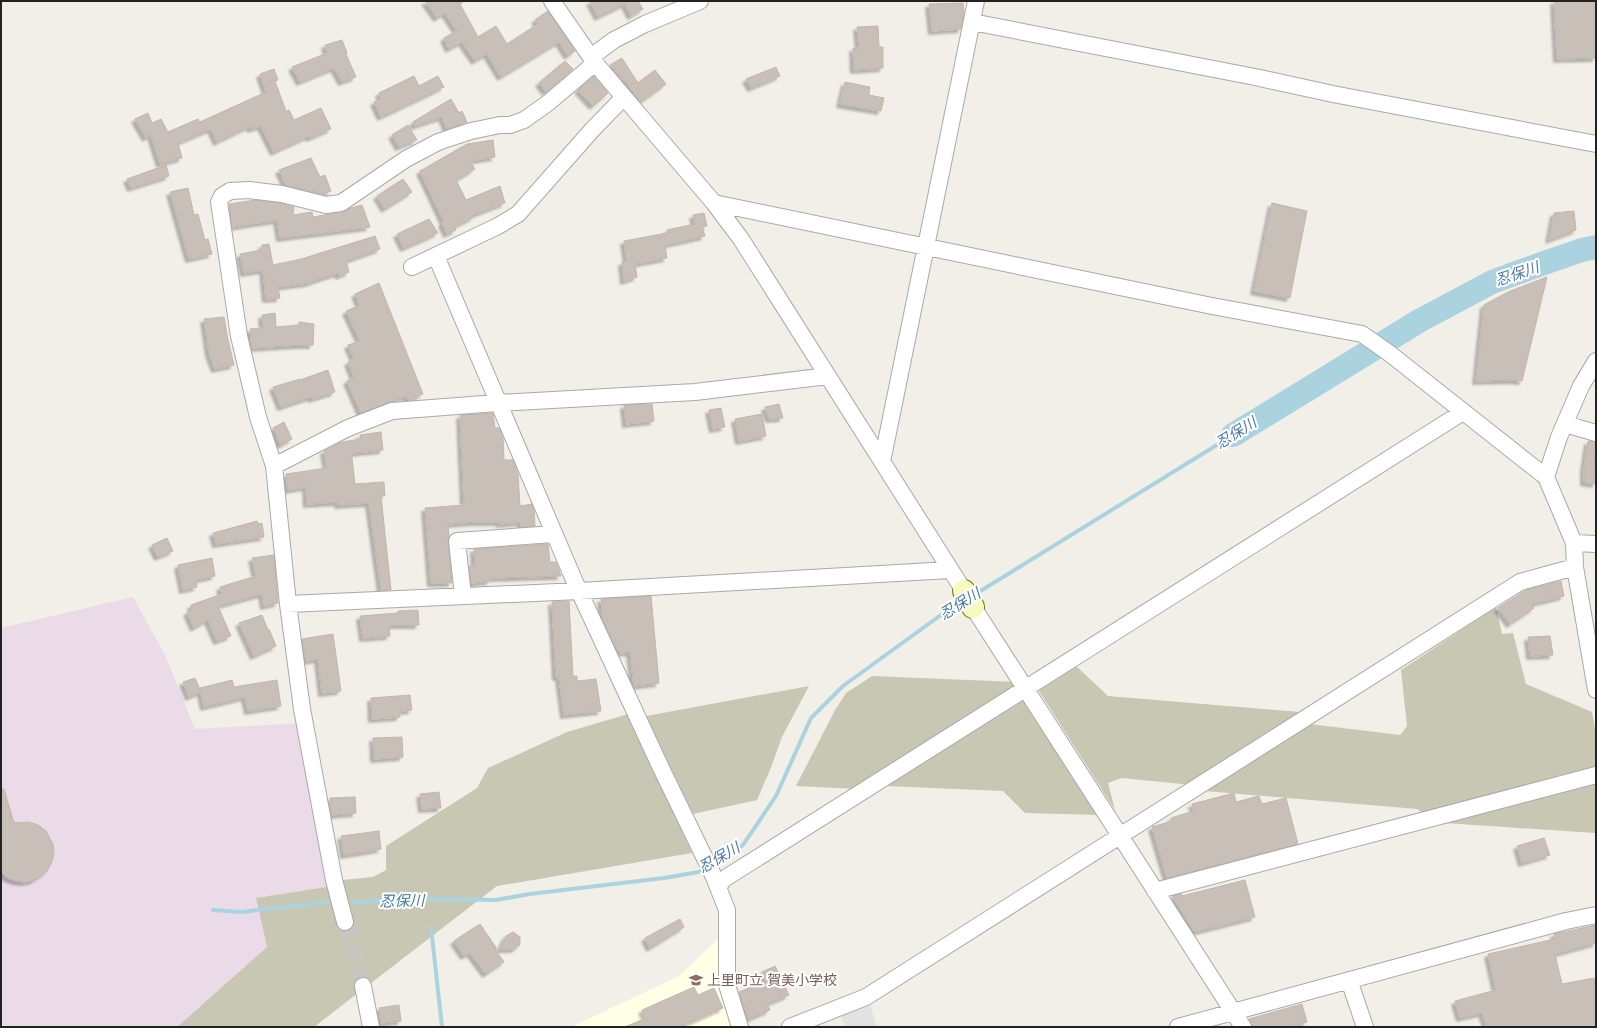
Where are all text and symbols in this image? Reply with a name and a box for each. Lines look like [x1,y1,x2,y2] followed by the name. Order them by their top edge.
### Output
[1492,257,1543,290] water label: 忍保川
[1212,412,1262,453] water label: 忍保川
[936,583,986,624] water label: 忍保川
[695,837,745,877] water label: 忍保川
[379,891,427,910] water label: 忍保川
[707,971,837,988] place label: 上里町立 賀美小学校
[688,972,704,988] school or university icon: 上里町立 賀美小学校

